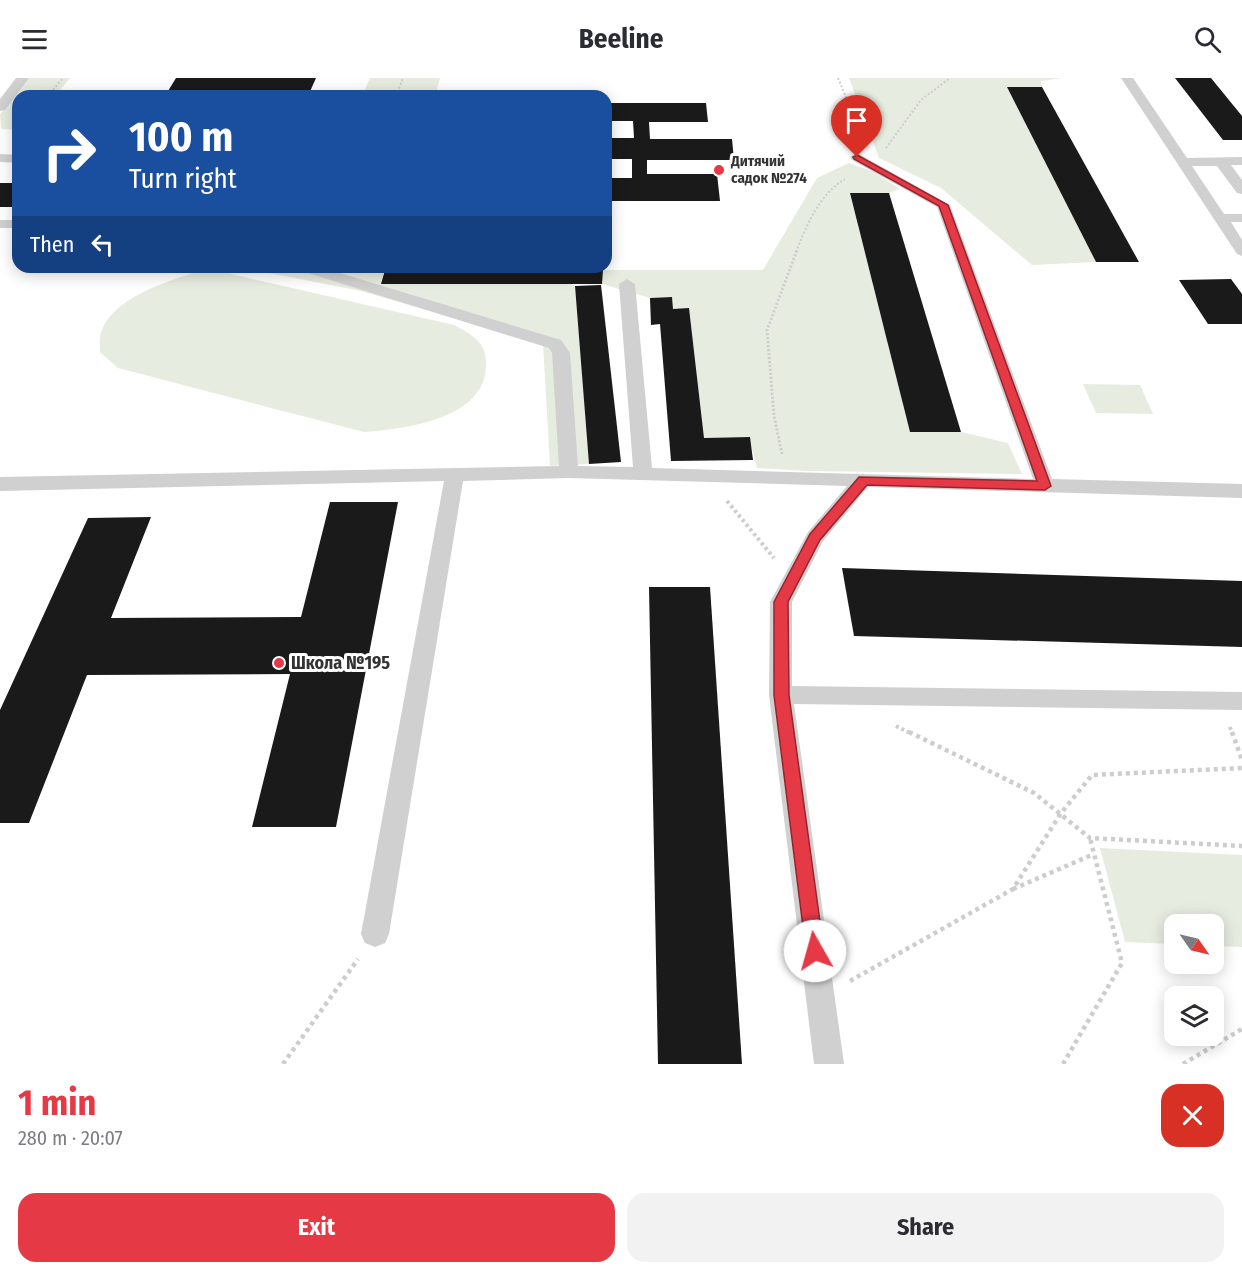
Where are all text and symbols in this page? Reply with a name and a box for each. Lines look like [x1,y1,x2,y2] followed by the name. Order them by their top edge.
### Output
[18,23,51,56] icon: menu
[579,23,663,55] text: Beeline
[1191,23,1224,56] icon: search
[831,95,882,157] pin
[840,104,873,137] icon: arrive
[129,112,233,162] text: 100 m
[30,114,108,192] icon: right
[730,152,807,187] place label: Дитячий садок №274
[129,163,237,195] text: Turn right
[712,163,726,177] marker: Дитячий садок №274
[86,228,119,261] icon: left
[30,231,74,258] text: Then
[291,652,390,674] place label: Школа №195
[272,656,286,670] marker: Школа №195
[1164,914,1224,974] north arrow
[1164,914,1224,1046] map controls
[783,919,847,983] position arrow
[1164,986,1224,1046] button: layers
[18,1081,96,1125] text: 1 min
[1161,1084,1224,1147] button: close
[18,1126,123,1150] text: 280 m · 20:07
[18,1193,615,1262] button: Exit
[627,1193,1224,1262] button: Share

